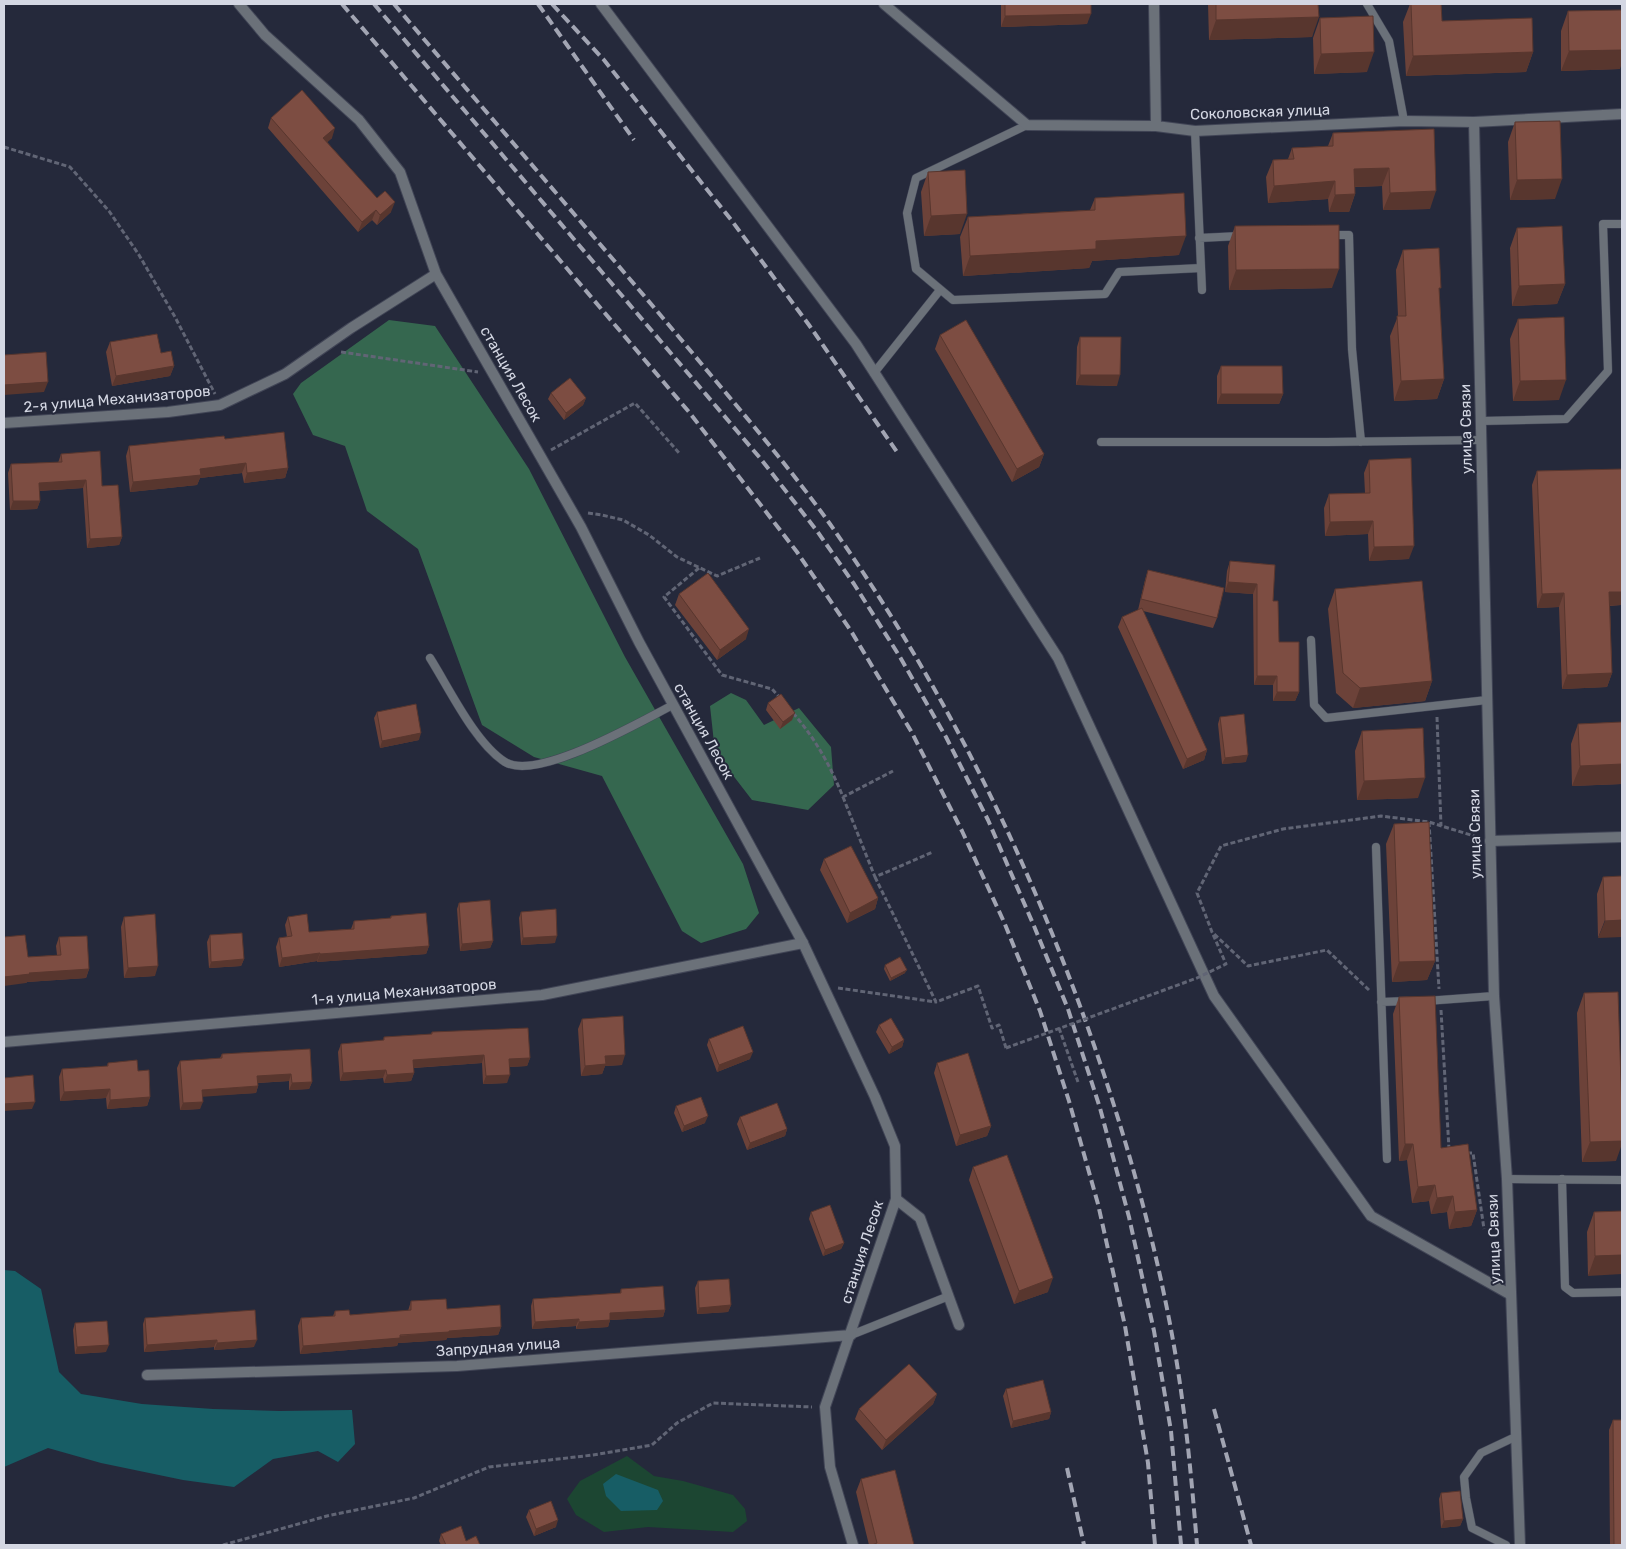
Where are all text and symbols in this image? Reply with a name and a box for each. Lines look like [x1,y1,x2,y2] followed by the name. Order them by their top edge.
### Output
[1190,101,1330,123] street label: Соколовская улица
[476,323,546,425] street label: станция Лесок
[23,382,211,416] street label: 2-я улица Механизаторов
[1456,384,1476,474] street label: улица Связи
[670,680,738,782] street label: станция Лесок
[1465,789,1485,879] street label: улица Связи
[311,975,497,1009] street label: 1-я улица Механизаторов
[1483,1194,1505,1284] street label: улица Связи
[837,1198,887,1306] street label: станция Лесок
[435,1334,561,1360] street label: Запрудная улица

